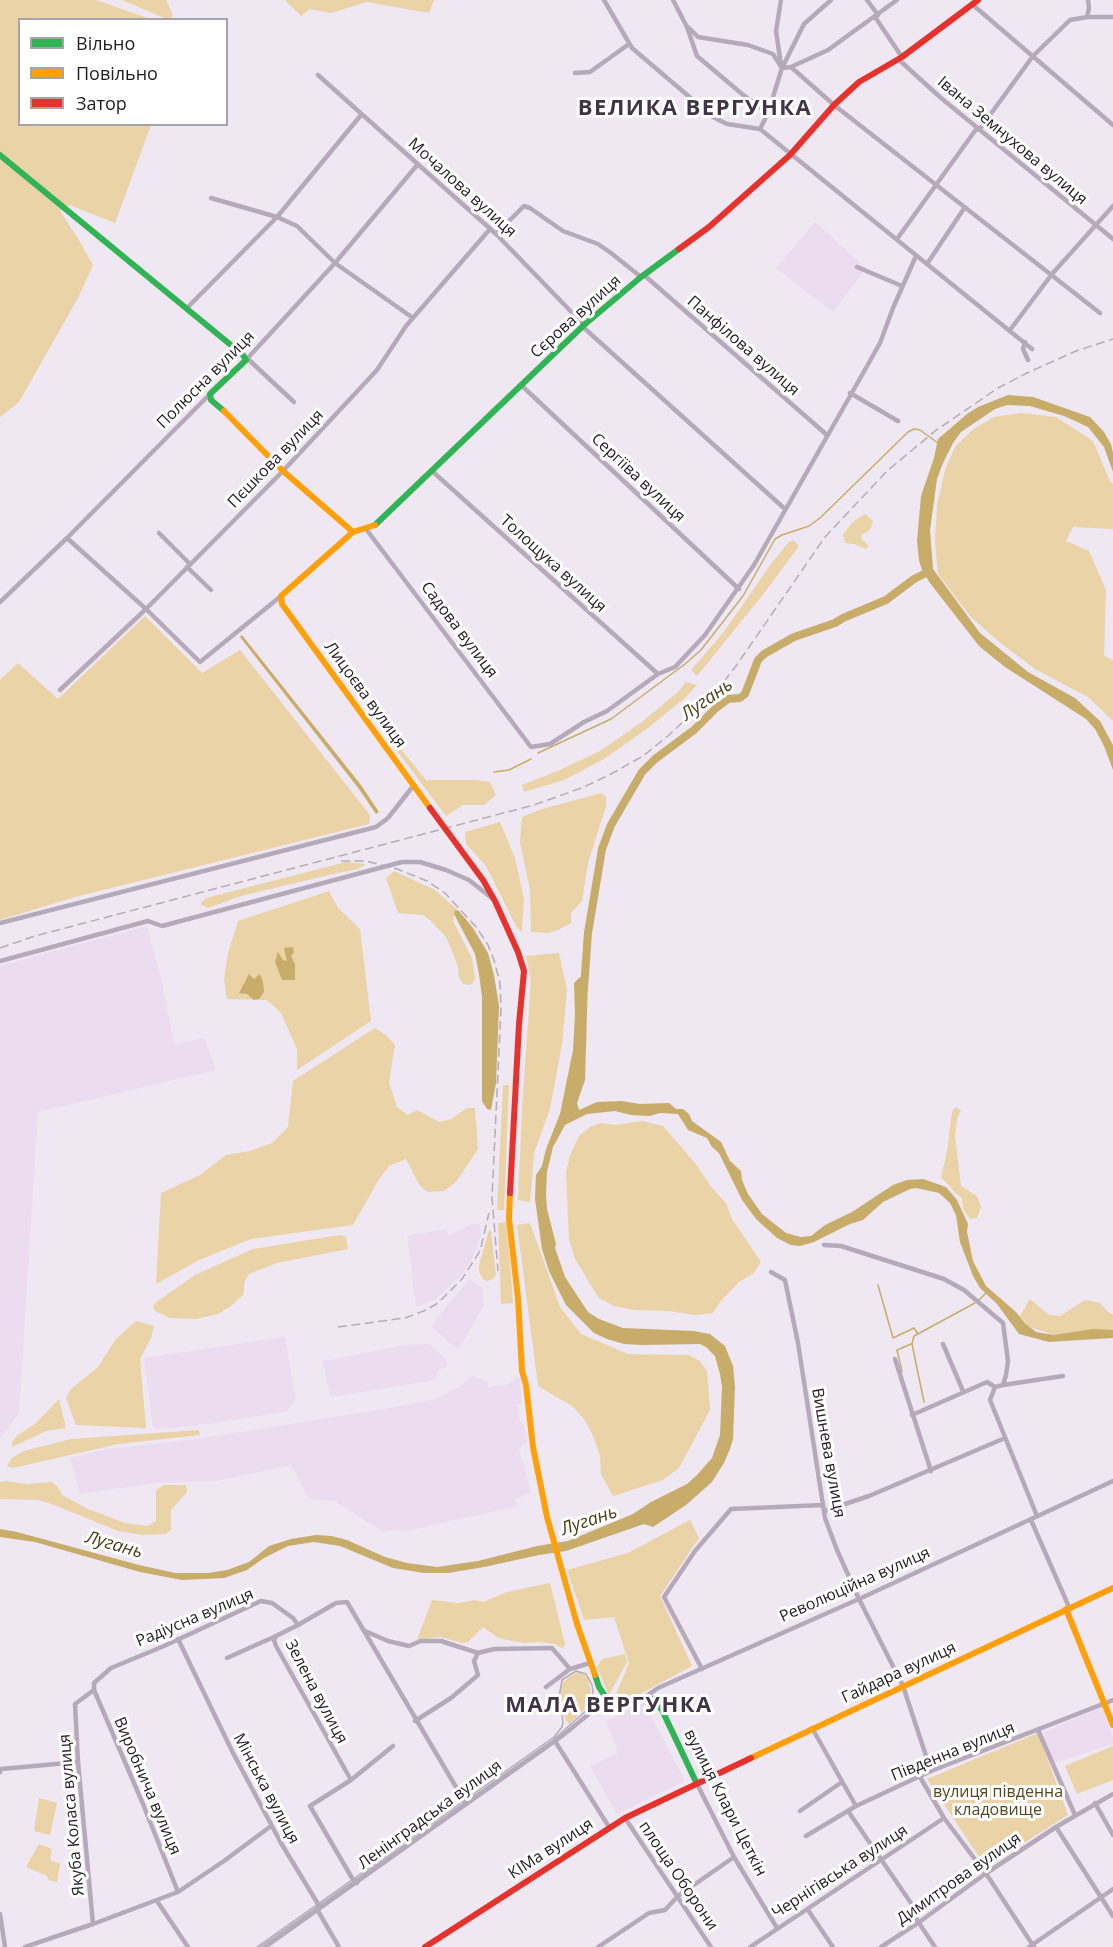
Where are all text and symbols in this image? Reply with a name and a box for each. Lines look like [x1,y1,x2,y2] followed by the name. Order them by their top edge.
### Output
[18,18,228,126] legend
[76,31,135,55] text: Вільно
[76,61,158,85] text: Повільно
[933,73,1091,209] street label: Івана Земнухова вулиця
[76,91,127,115] text: Затор
[578,96,812,122] district label: ВЕЛИКА ВЕРГУНКА
[404,134,520,242] street label: Мочалова вулиця
[527,271,625,363] street label: Сєрова вулиця
[683,292,803,400] street label: Панфілова вулиця
[153,327,259,433] street label: Полюсна вулиця
[224,406,328,512] street label: Пєшкова вулиця
[587,430,689,526] street label: Сергіїва вулиця
[496,511,610,617] street label: Толощука вулиця
[417,578,501,682] street label: Садова вулиця
[320,638,410,752] street label: Лицоєва вулиця
[677,674,737,726] water label: Лугань
[807,1387,849,1519] street label: Вишнева вулиця
[558,1501,620,1541] water label: Лугань
[83,1527,145,1563] water label: Лугань
[777,1543,933,1627] street label: Революційна вулиця
[133,1585,257,1651] street label: Радіусна вулиця
[281,1637,351,1747] street label: Зелена вулиця
[839,1638,959,1708] street label: Гайдара вулиця
[505,1693,713,1719] district label: МАЛА ВЕРГУНКА
[109,1714,185,1858] street label: Виробнича вулиця
[888,1718,1018,1786] street label: Південна вулиця
[680,1726,770,1880] street label: вулиця Клари Цеткін
[229,1730,303,1848] street label: Мінська вулиця
[55,1733,89,1897] street label: Якуба Коласа вулиця
[354,1756,506,1874] street label: Ленінградська вулиця
[933,1782,1063,1820] park label: вулиця південна кладовище
[505,1815,597,1883] street label: КІМа вулиця
[634,1818,722,1934] street label: площа Оборони
[769,1821,911,1923] street label: Чернігівська вулиця
[893,1829,1025,1929] street label: Димитрова вулиця

